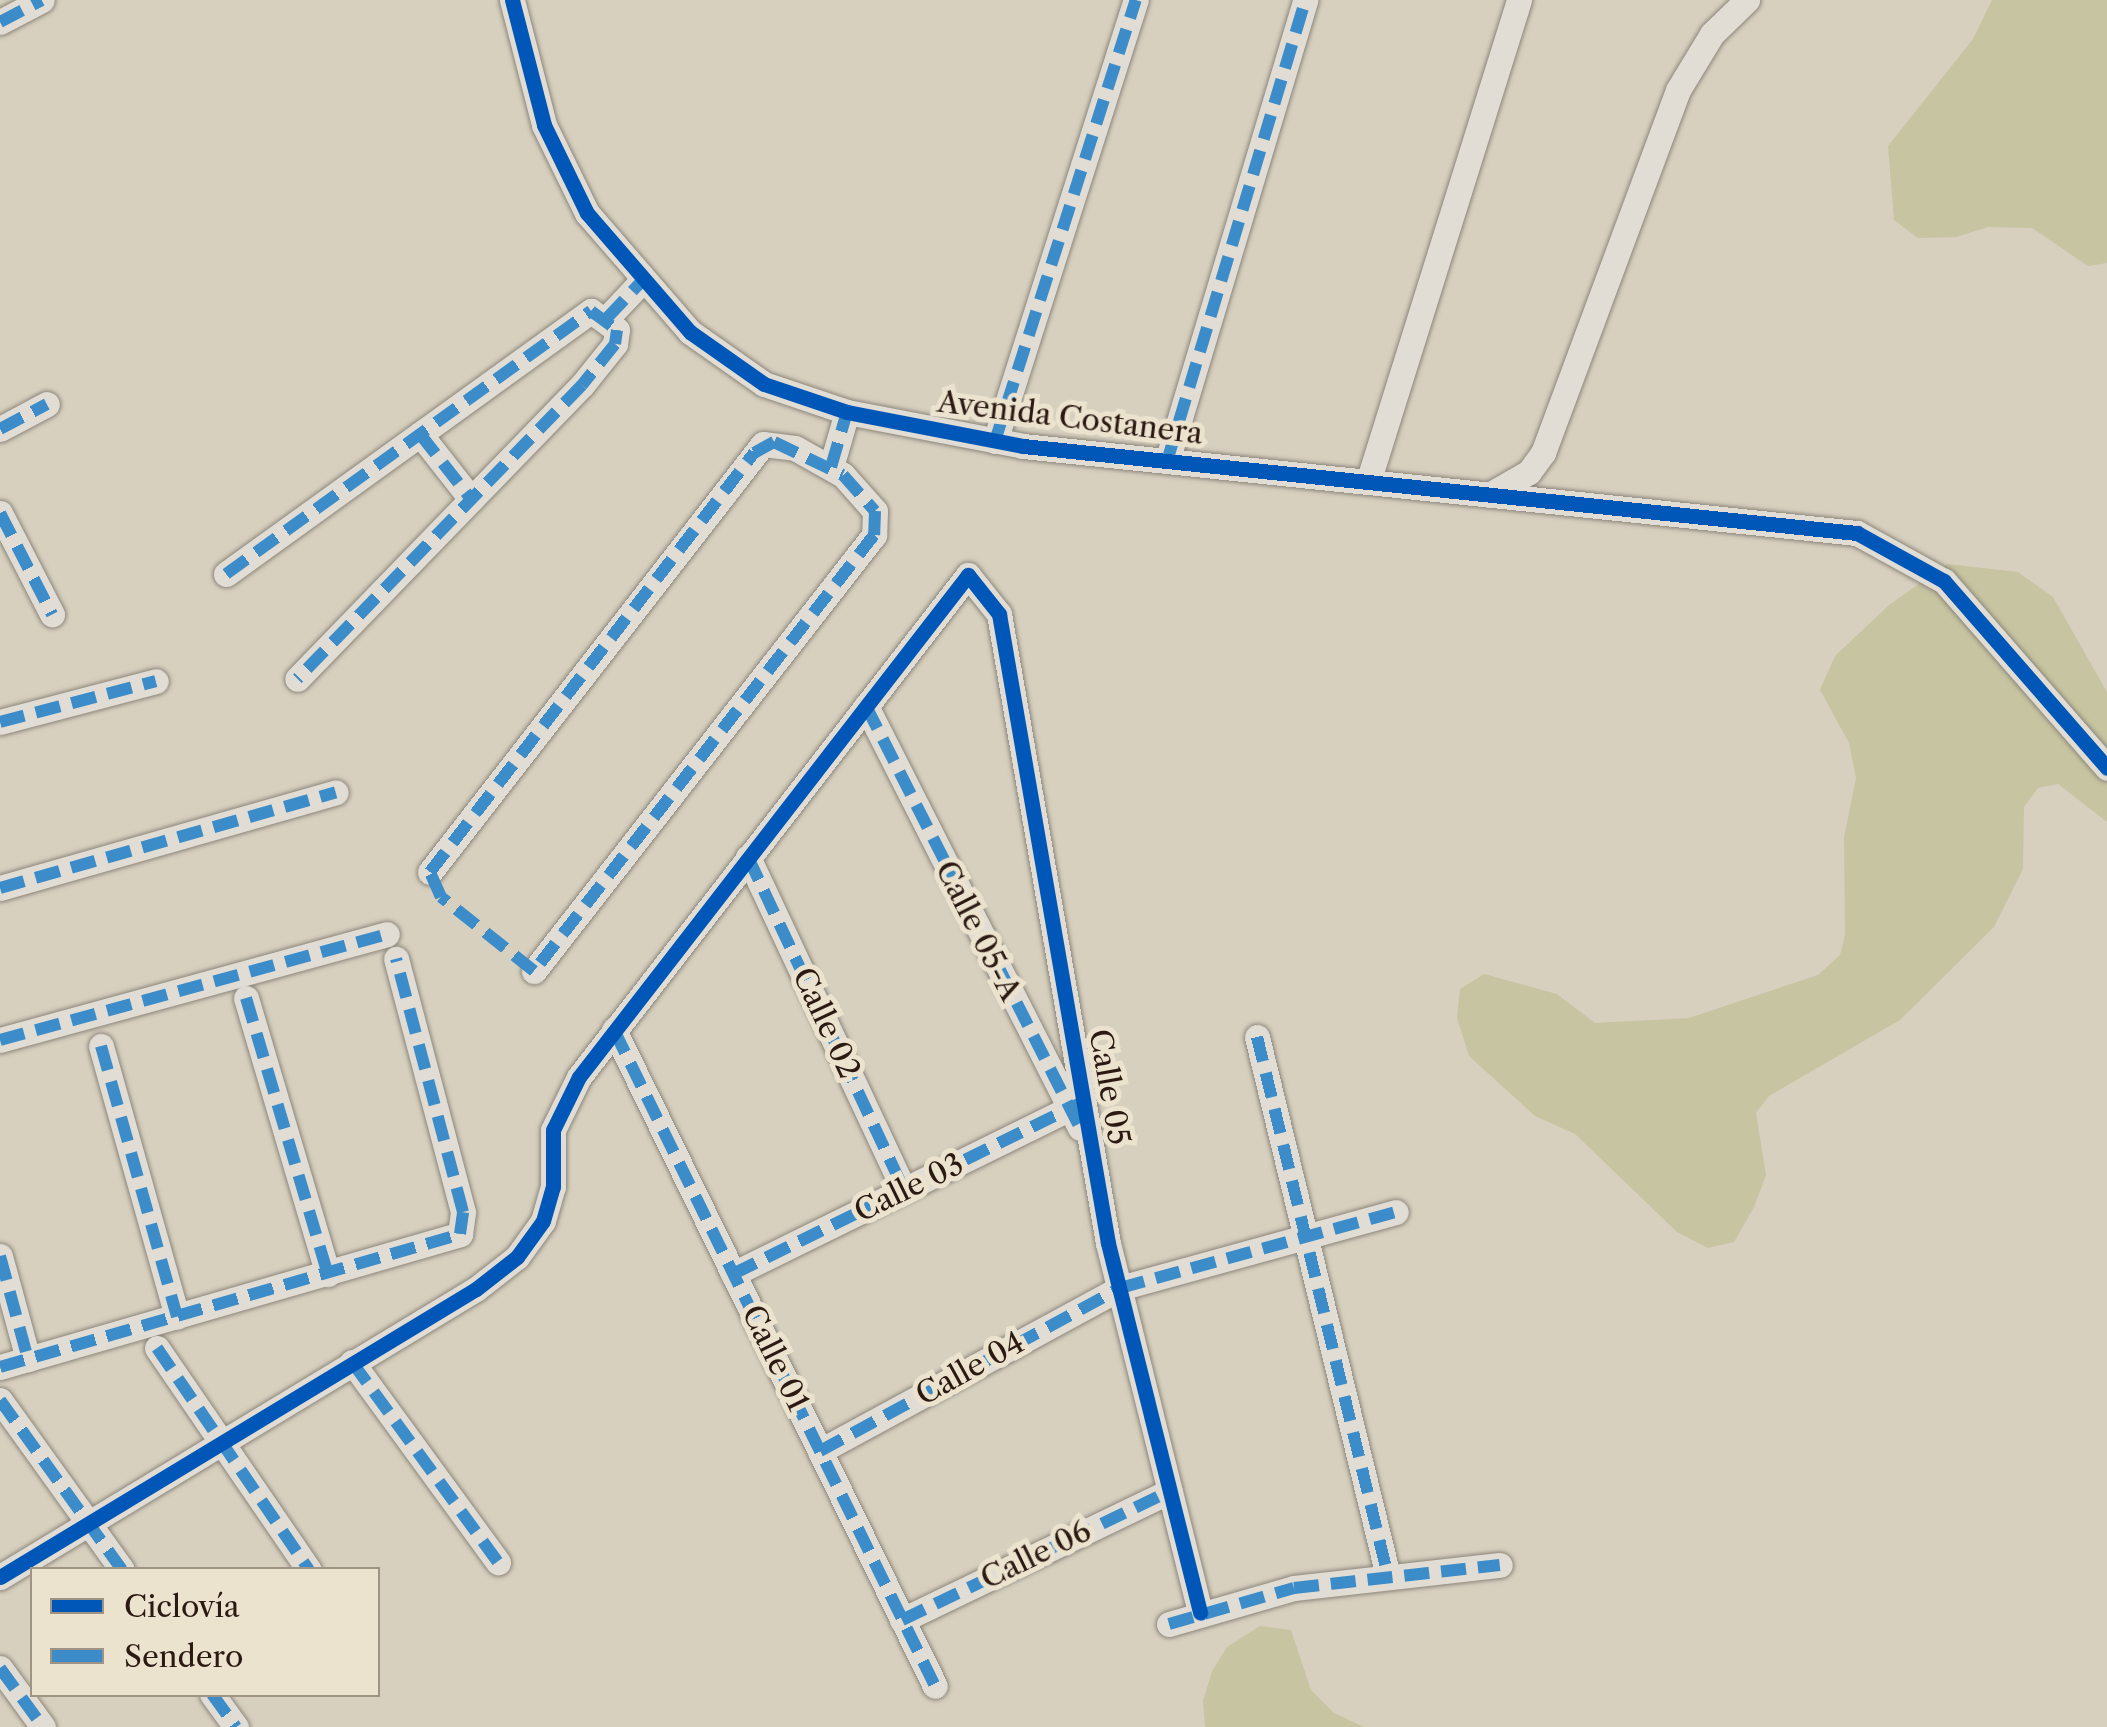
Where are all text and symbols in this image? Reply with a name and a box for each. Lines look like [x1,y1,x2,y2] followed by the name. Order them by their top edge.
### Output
[935,384,1205,452] street label: Avenida Costanera
[927,855,1029,1007] street label: Calle 05-A
[785,962,867,1084] street label: Calle 02
[1081,1026,1137,1148] street label: Calle 05
[848,1146,970,1230] street label: Calle 03
[734,1299,816,1417] street label: Calle 01
[910,1325,1030,1413] street label: Calle 04
[975,1513,1097,1597] street label: Calle 06
[30,1567,380,1697] legend
[124,1588,240,1625] text: Ciclovía
[124,1638,243,1675] text: Sendero

